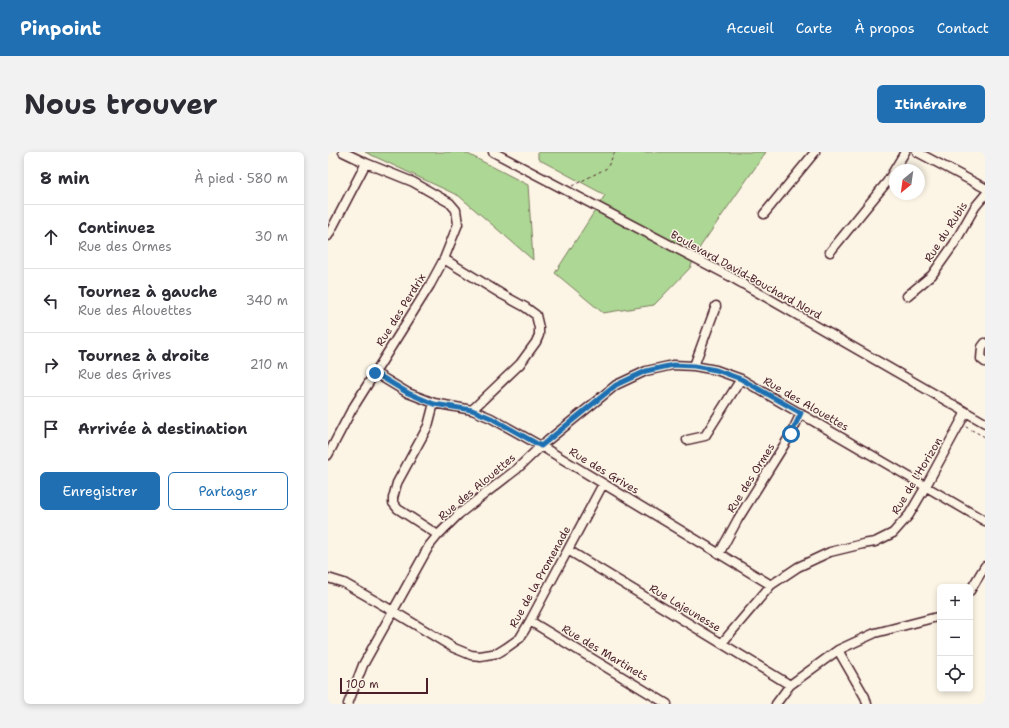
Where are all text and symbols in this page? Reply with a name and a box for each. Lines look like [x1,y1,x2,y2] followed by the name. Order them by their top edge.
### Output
[20,16,101,41] text: Pinpoint
[726,19,774,37] text: Accueil
[796,19,832,37] text: Carte
[854,19,915,37] text: À propos
[937,19,989,37] text: Contact
[24,85,218,123] text: Nous trouver
[877,85,985,123] button: Itinéraire
[889,164,925,200] north arrow
[40,167,90,189] text: 8 min
[194,170,288,187] text: À pied · 580 m
[921,199,971,265] street label: Rue du Rubis
[78,218,155,238] text: Continuez
[40,226,62,248] icon: ahead
[668,227,824,323] street label: Boulevard David-Bouchard Nord
[254,228,288,245] text: 30 m
[78,238,172,255] text: Rue des Ormes
[373,271,429,349] street label: Rue des Perdrix
[78,282,218,302] text: Tournez à gauche
[40,290,62,312] icon: left
[246,292,288,309] text: 340 m
[78,302,192,319] text: Rue des Alouettes
[78,346,210,366] text: Tournez à droite
[40,354,62,376] icon: right
[250,356,288,373] text: 210 m
[366,364,384,382] route end
[78,366,172,383] text: Rue des Grives
[760,373,852,435] street label: Rue des Alouettes
[40,418,62,440] icon: arrive
[78,419,247,439] text: Arrivée à destination
[782,425,800,443] route start
[888,434,946,517] street label: Rue de l'Horizon
[724,440,778,516] street label: Rue des Ormes
[566,444,642,498] street label: Rue des Grives
[435,450,519,524] street label: Rue des Alouettes
[40,472,160,510] button: Enregistrer
[168,472,288,510] button: Partager
[506,524,574,630] street label: Rue de la Promenade
[646,581,724,635] street label: Rue Lajeunesse
[937,584,973,692] map controls
[937,584,973,620] button: +
[937,620,973,656] button: −
[559,621,651,685] street label: Rue des Martinets
[937,656,973,692] button: locate
[340,676,428,695] scale bar
[346,677,379,692] text: 100 m

